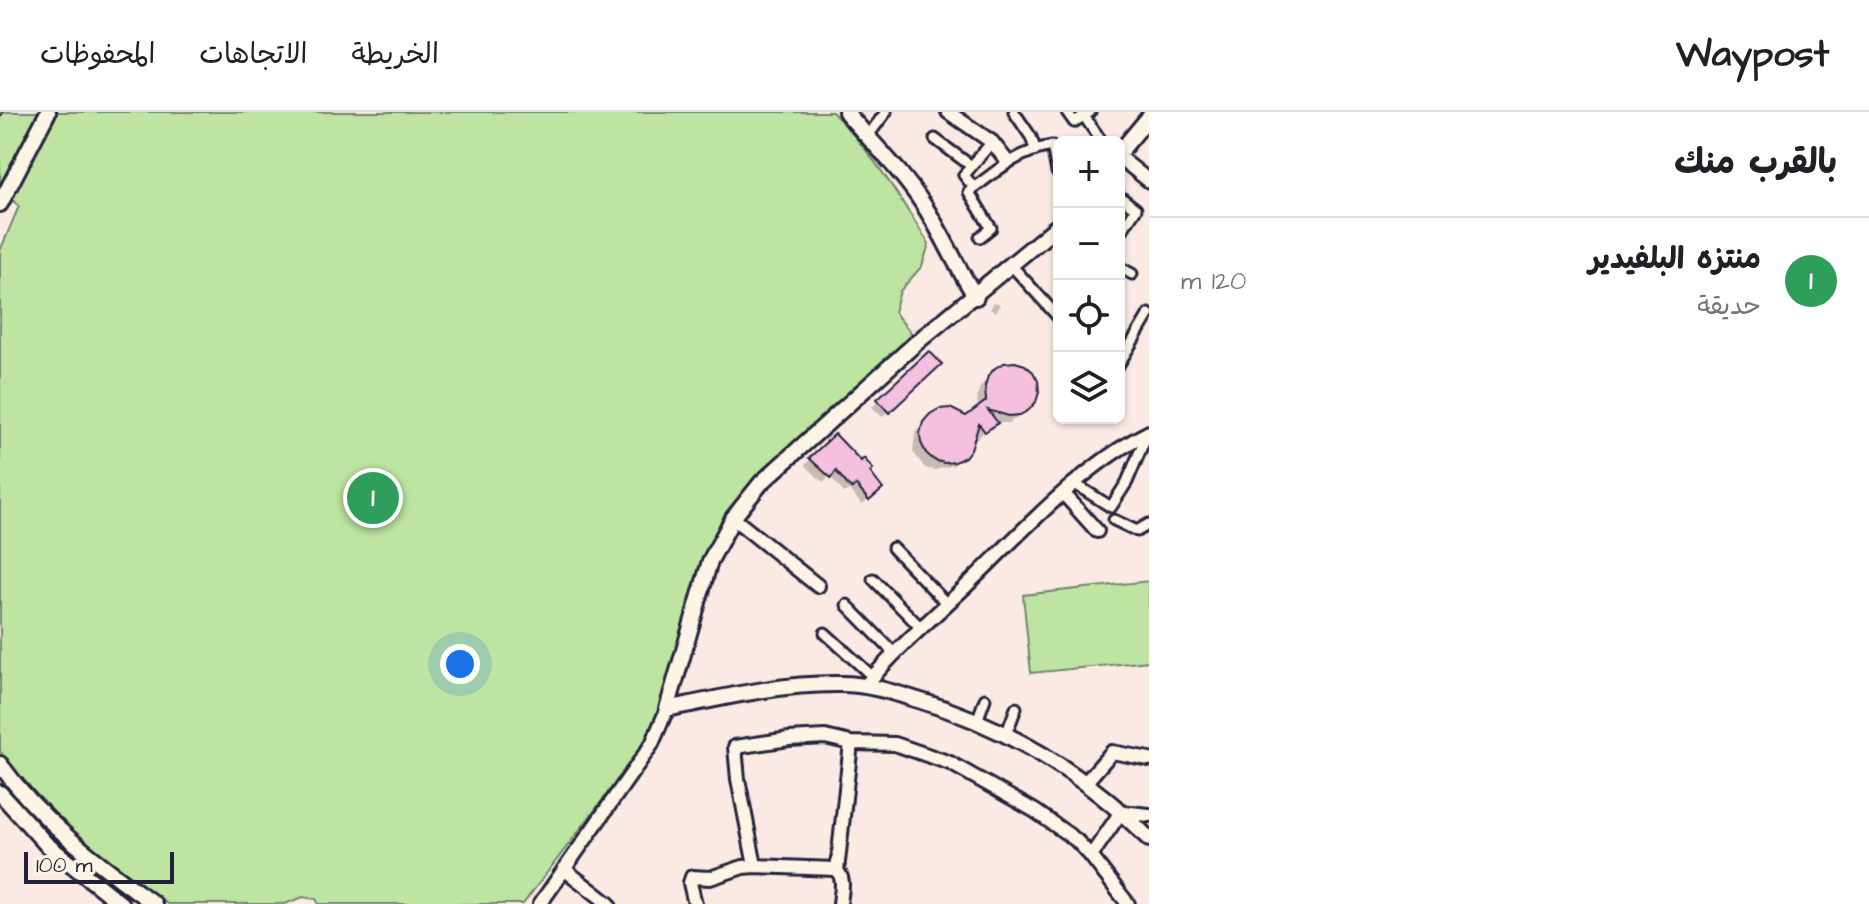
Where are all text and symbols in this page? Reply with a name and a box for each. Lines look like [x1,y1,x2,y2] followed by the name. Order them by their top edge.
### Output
[1676,29,1829,81] text: Waypost
[40,35,155,74] text: المحفوظات
[199,35,307,74] text: الاتجاهات
[351,35,439,74] text: الخريطة
[1053,136,1125,424] map controls
[1053,136,1125,208] button: +
[1674,139,1837,187] text: بالقرب منك
[1053,208,1125,280] button: −
[1589,238,1761,280] text: منتزه البلفيدير
[1181,263,1246,299] text: 120 m
[1809,263,1813,299] text: 1
[1053,280,1125,352] button: locate
[1697,288,1761,324] text: حديقة
[1053,352,1125,424] button: layers
[347,468,399,528] pin: 1
[440,644,480,684] your location
[24,848,174,884] scale bar
[36,850,93,881] text: 100 m

